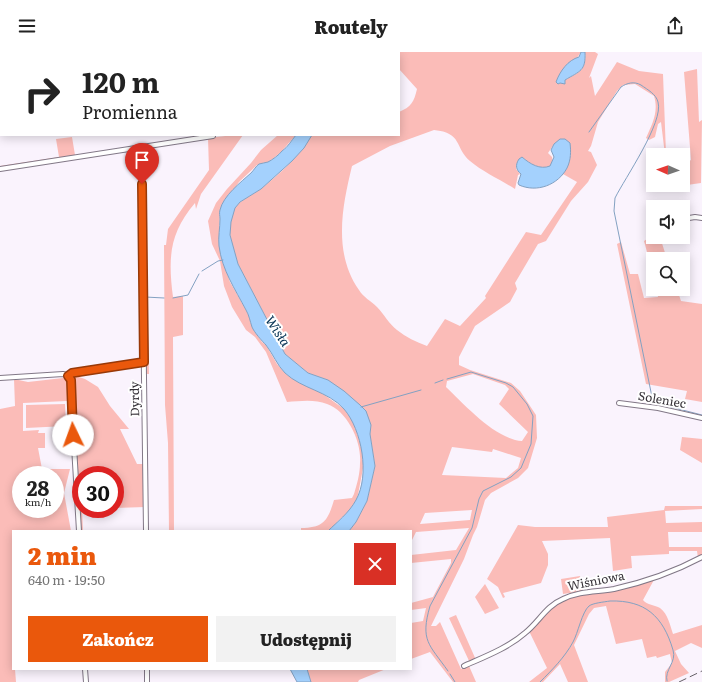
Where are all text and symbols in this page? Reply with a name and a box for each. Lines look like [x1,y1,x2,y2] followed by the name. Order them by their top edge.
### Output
[314,13,388,40] text: Routely
[16,15,38,37] icon: menu
[664,15,686,37] icon: share
[82,60,159,102] text: 120 m
[16,68,68,120] icon: right
[82,98,178,125] text: Promienna
[125,143,159,184] pin
[646,148,690,192] north arrow
[646,148,690,296] map controls
[131,149,153,171] icon: arrive
[646,200,690,244] button: sound
[646,252,690,296] button: search
[261,311,296,350] water label: Wisła
[125,381,143,417] street label: Dyrdy
[637,386,687,412] street label: Soleniec
[52,414,94,456] position arrow
[72,466,124,518] speed limit sign: 30
[27,472,49,502] text: 28
[25,494,51,509] text: km/h
[28,537,97,572] text: 2 min
[354,543,396,585] button: close
[566,566,626,594] street label: Wiśniowa
[28,570,105,589] text: 640 m · 19:50
[28,616,208,662] button: Zakończ
[216,616,396,662] button: Udostępnij

